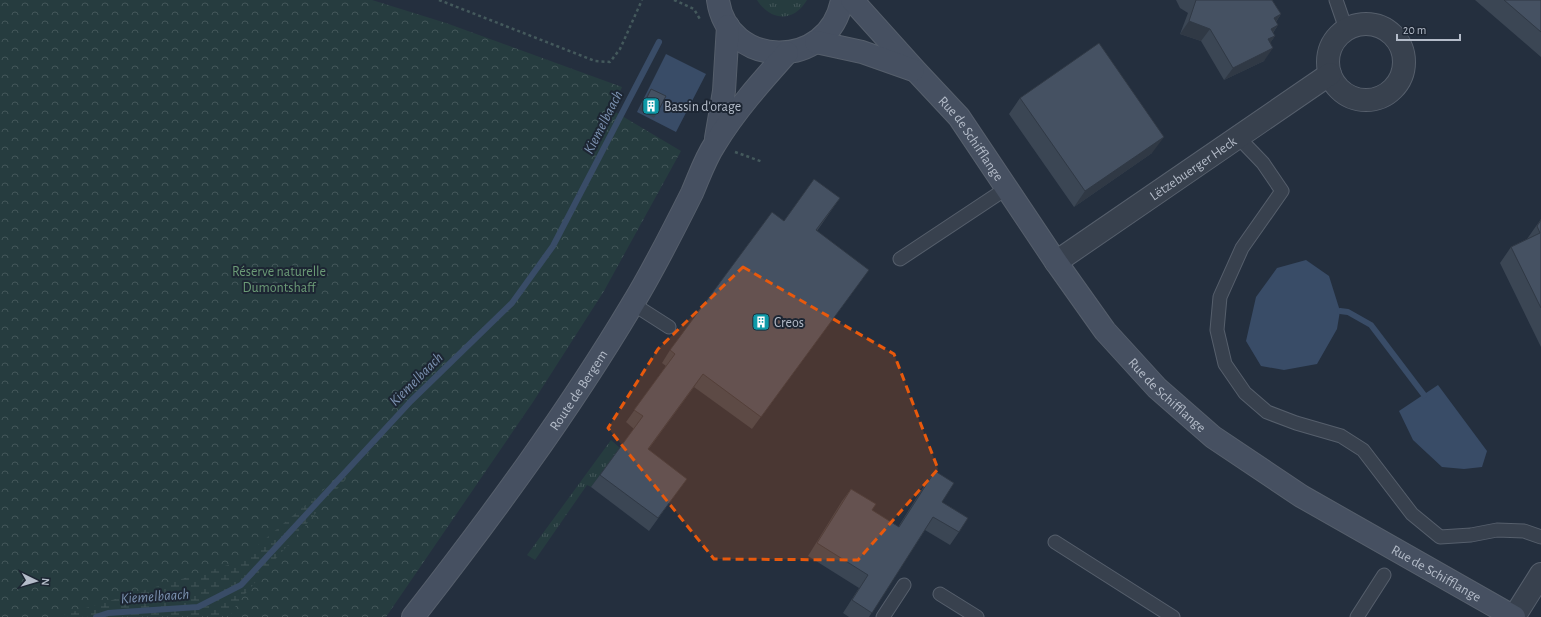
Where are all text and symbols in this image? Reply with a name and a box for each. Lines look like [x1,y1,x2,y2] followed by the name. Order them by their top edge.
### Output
[1397,16,1460,42] scale bar
[1403,24,1426,36] text: 20 m
[581,88,626,156] water label: Kiemelbaach
[935,94,1006,184] street label: Rue de Schifflange
[641,96,661,116] building icon: Bassin d'orage
[664,100,741,114] place label: Bassin d'orage
[1148,134,1240,203] street label: Lëtzebuerger Heck
[232,265,326,295] park label: Réserve naturelle Dumontshaff
[751,312,771,332] building icon: Creos
[774,316,804,330] place label: Creos
[547,348,611,433] street label: Route de Bergem
[387,350,446,409] water label: Kiemelbaach
[1125,356,1208,435] street label: Rue de Schifflange
[1389,543,1483,605] street label: Rue de Schifflange
[16,561,56,601] north arrow
[40,578,51,586] text: N
[120,587,190,606] water label: Kiemelbaach

